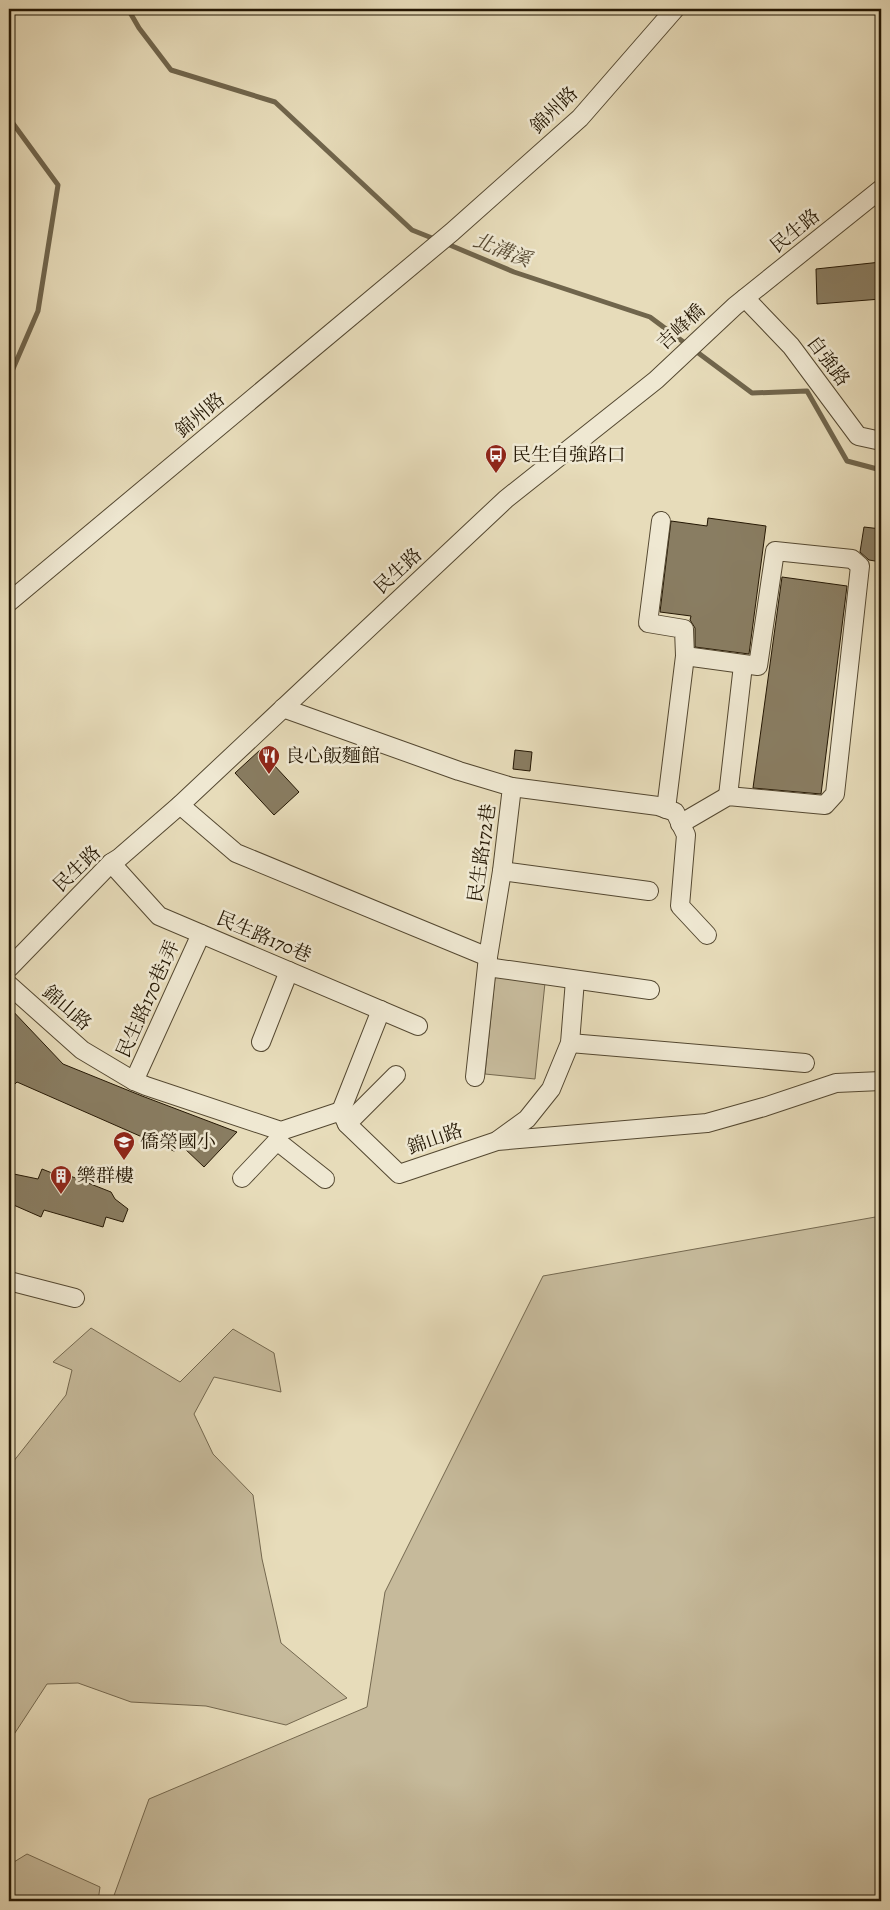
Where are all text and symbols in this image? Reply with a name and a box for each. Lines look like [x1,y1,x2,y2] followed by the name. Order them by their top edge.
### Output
[524,81,584,139] street label: 錦州路
[765,203,825,259] street label: 民生路
[469,227,537,274] water label: 北溝溪
[651,298,711,356] street label: 吉峰橋
[800,330,856,392] street label: 自強路
[170,387,230,443] street label: 錦州路
[512,442,626,468] place label: 民生自強路口
[484,443,508,474] bus stop icon: 民生自強路口
[368,542,428,600] street label: 民生路
[285,743,380,769] place label: 良心飯麵館
[257,744,281,775] restaurant icon: 良心飯麵館
[462,802,502,904] street label: 民生路172巷
[47,840,107,898] street label: 民生路
[213,905,315,969] street label: 民生路170巷
[110,936,186,1062] street label: 民生路170巷1弄
[37,979,97,1037] street label: 錦山路
[404,1117,466,1161] street label: 錦山路
[140,1129,216,1155] place label: 僑榮國小
[112,1130,136,1161] school or university icon: 僑榮國小
[77,1163,134,1189] place label: 樂群樓
[49,1164,73,1195] building icon: 樂群樓

